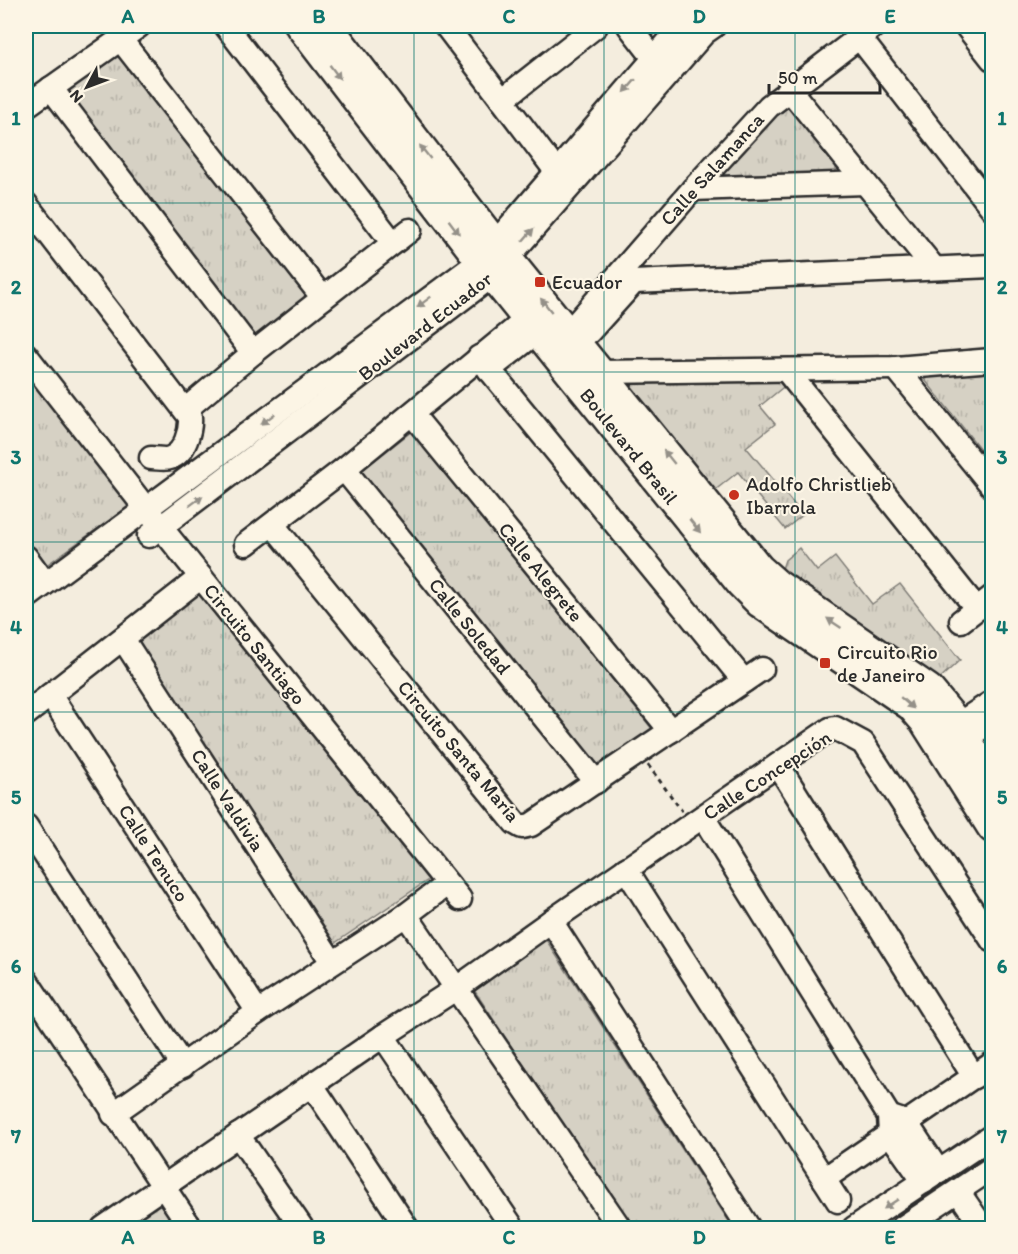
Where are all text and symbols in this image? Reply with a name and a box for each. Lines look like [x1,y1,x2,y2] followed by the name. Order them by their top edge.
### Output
[121,4,135,28] text: A
[313,4,326,28] text: B
[503,4,516,28] text: C
[692,4,706,28] text: D
[884,4,896,28] text: E
[57,57,117,117] north arrow
[769,57,880,95] scale bar
[329,64,342,80] one-way arrow
[778,67,818,89] text: 50 m
[623,78,637,93] one-way arrow
[65,86,87,107] text: N
[11,106,21,130] text: 1
[997,106,1007,130] text: 1
[655,107,769,230] street label: Calle Salamanca
[419,144,432,160] one-way arrow
[448,218,460,234] one-way arrow
[521,228,534,243] one-way arrow
[353,266,497,386] street label: Boulevard Ecuador
[552,270,622,294] place label: Ecuador
[11,275,22,299] text: 2
[533,275,547,289] marker: Ecuador
[997,275,1008,299] text: 2
[417,296,432,308] one-way arrow
[540,298,552,313] one-way arrow
[575,383,683,509] street label: Boulevard Brasil
[261,413,277,425] one-way arrow
[11,445,22,469] text: 3
[997,445,1008,469] text: 3
[662,449,675,465] one-way arrow
[746,472,891,519] place label: Adolfo Christlieb Ibarrola
[727,488,741,502] marker: Adolfo Christlieb Ibarrola
[188,495,203,507] one-way arrow
[494,517,588,627] street label: Calle Alegrete
[688,518,701,534] one-way arrow
[424,573,516,679] street label: Calle Soledad
[199,579,311,709] street label: Circuito Santiago
[10,615,22,639] text: 4
[996,615,1008,639] text: 4
[827,617,843,629] one-way arrow
[837,640,938,687] place label: Circuito Rio de Janeiro
[818,656,832,670] marker: Circuito Rio de Janeiro
[393,675,525,827] street label: Circuito Santa María
[899,697,915,710] one-way arrow
[698,725,836,825] street label: Calle Concepción
[186,744,270,856] street label: Calle Valdivia
[11,785,22,809] text: 5
[997,785,1008,809] text: 5
[114,800,194,906] street label: Calle Tenuco
[11,954,22,978] text: 6
[997,954,1008,978] text: 6
[10,1124,21,1148] text: 7
[996,1124,1007,1148] text: 7
[883,1198,900,1209] one-way arrow
[121,1225,135,1249] text: A
[313,1225,326,1249] text: B
[503,1225,516,1249] text: C
[692,1225,706,1249] text: D
[884,1225,896,1249] text: E

